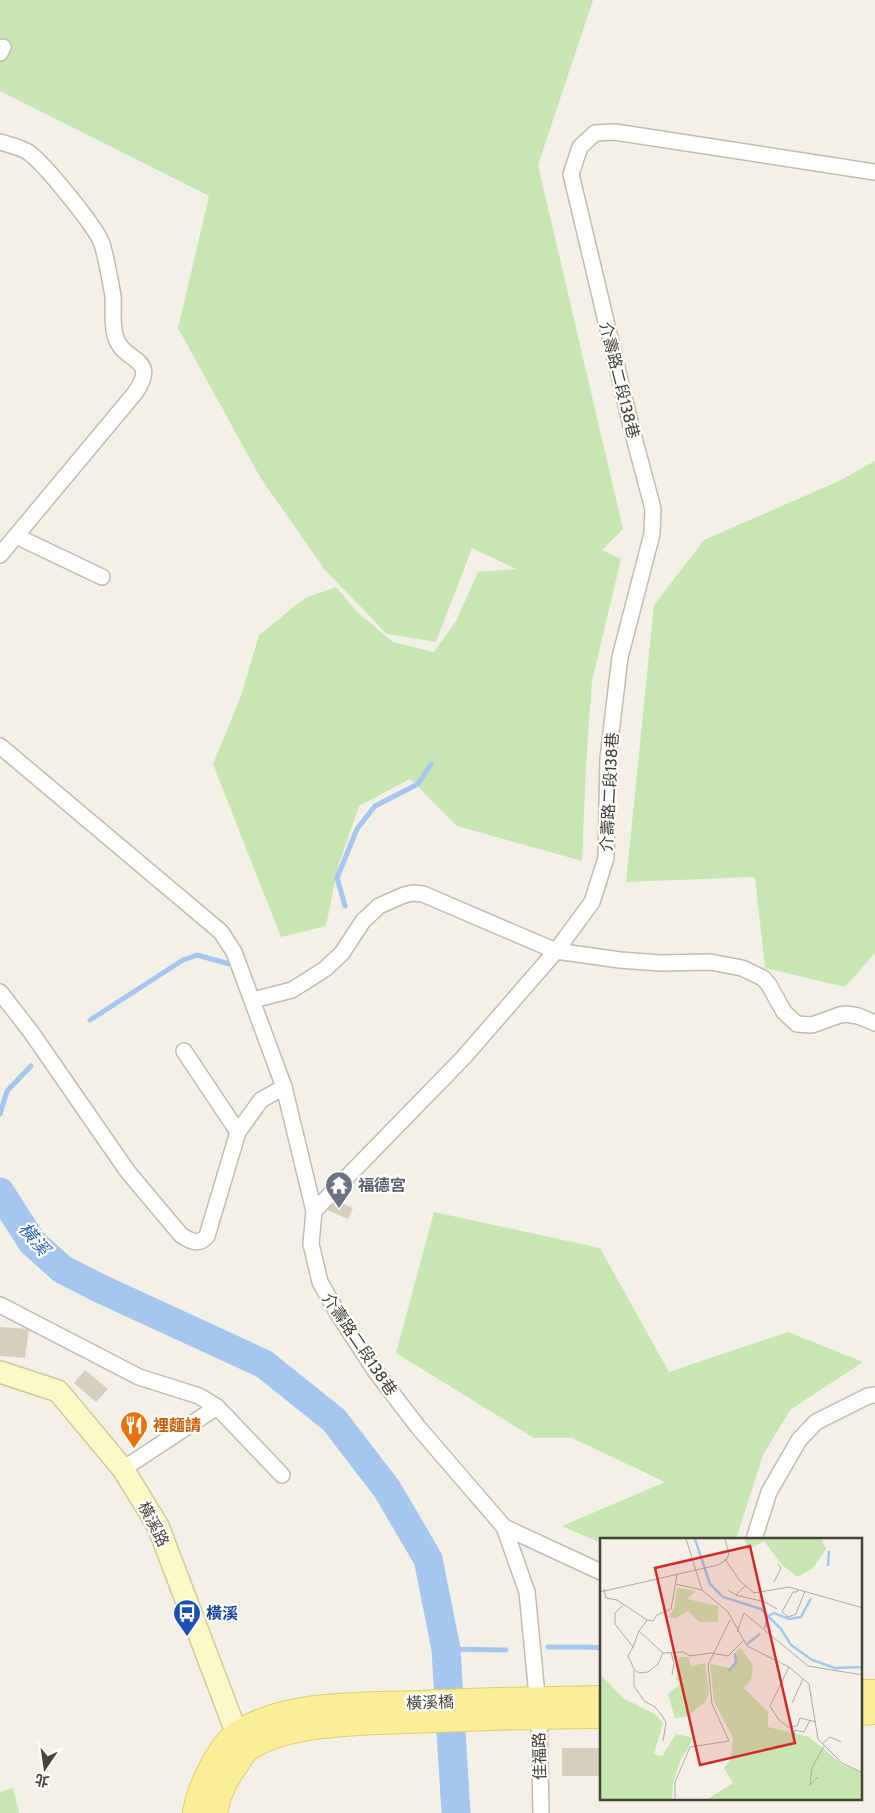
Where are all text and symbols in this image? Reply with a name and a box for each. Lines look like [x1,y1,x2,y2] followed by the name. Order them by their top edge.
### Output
[596,320,643,440] street label: 介壽路二段138巷
[597,732,622,852] street label: 介壽路二段138巷
[324,1170,354,1209] temple icon: 福德宮
[358,1176,406,1195] place label: 福德宮
[14,1218,56,1262] water label: 橫溪
[318,1289,401,1399] street label: 介壽路二段138巷
[119,1410,149,1449] restaurant icon: 裡麵請
[153,1416,201,1435] place label: 裡麵請
[134,1499,173,1550] street label: 橫溪路
[600,1538,862,1800] inset map
[172,1598,202,1637] bus stop icon: 橫溪
[206,1604,238,1623] place label: 橫溪
[406,1692,454,1713] street label: 橫溪橋
[530,1732,549,1780] street label: 佳福路
[20,1743,70,1793] north arrow
[33,1770,51,1791] text: 北

